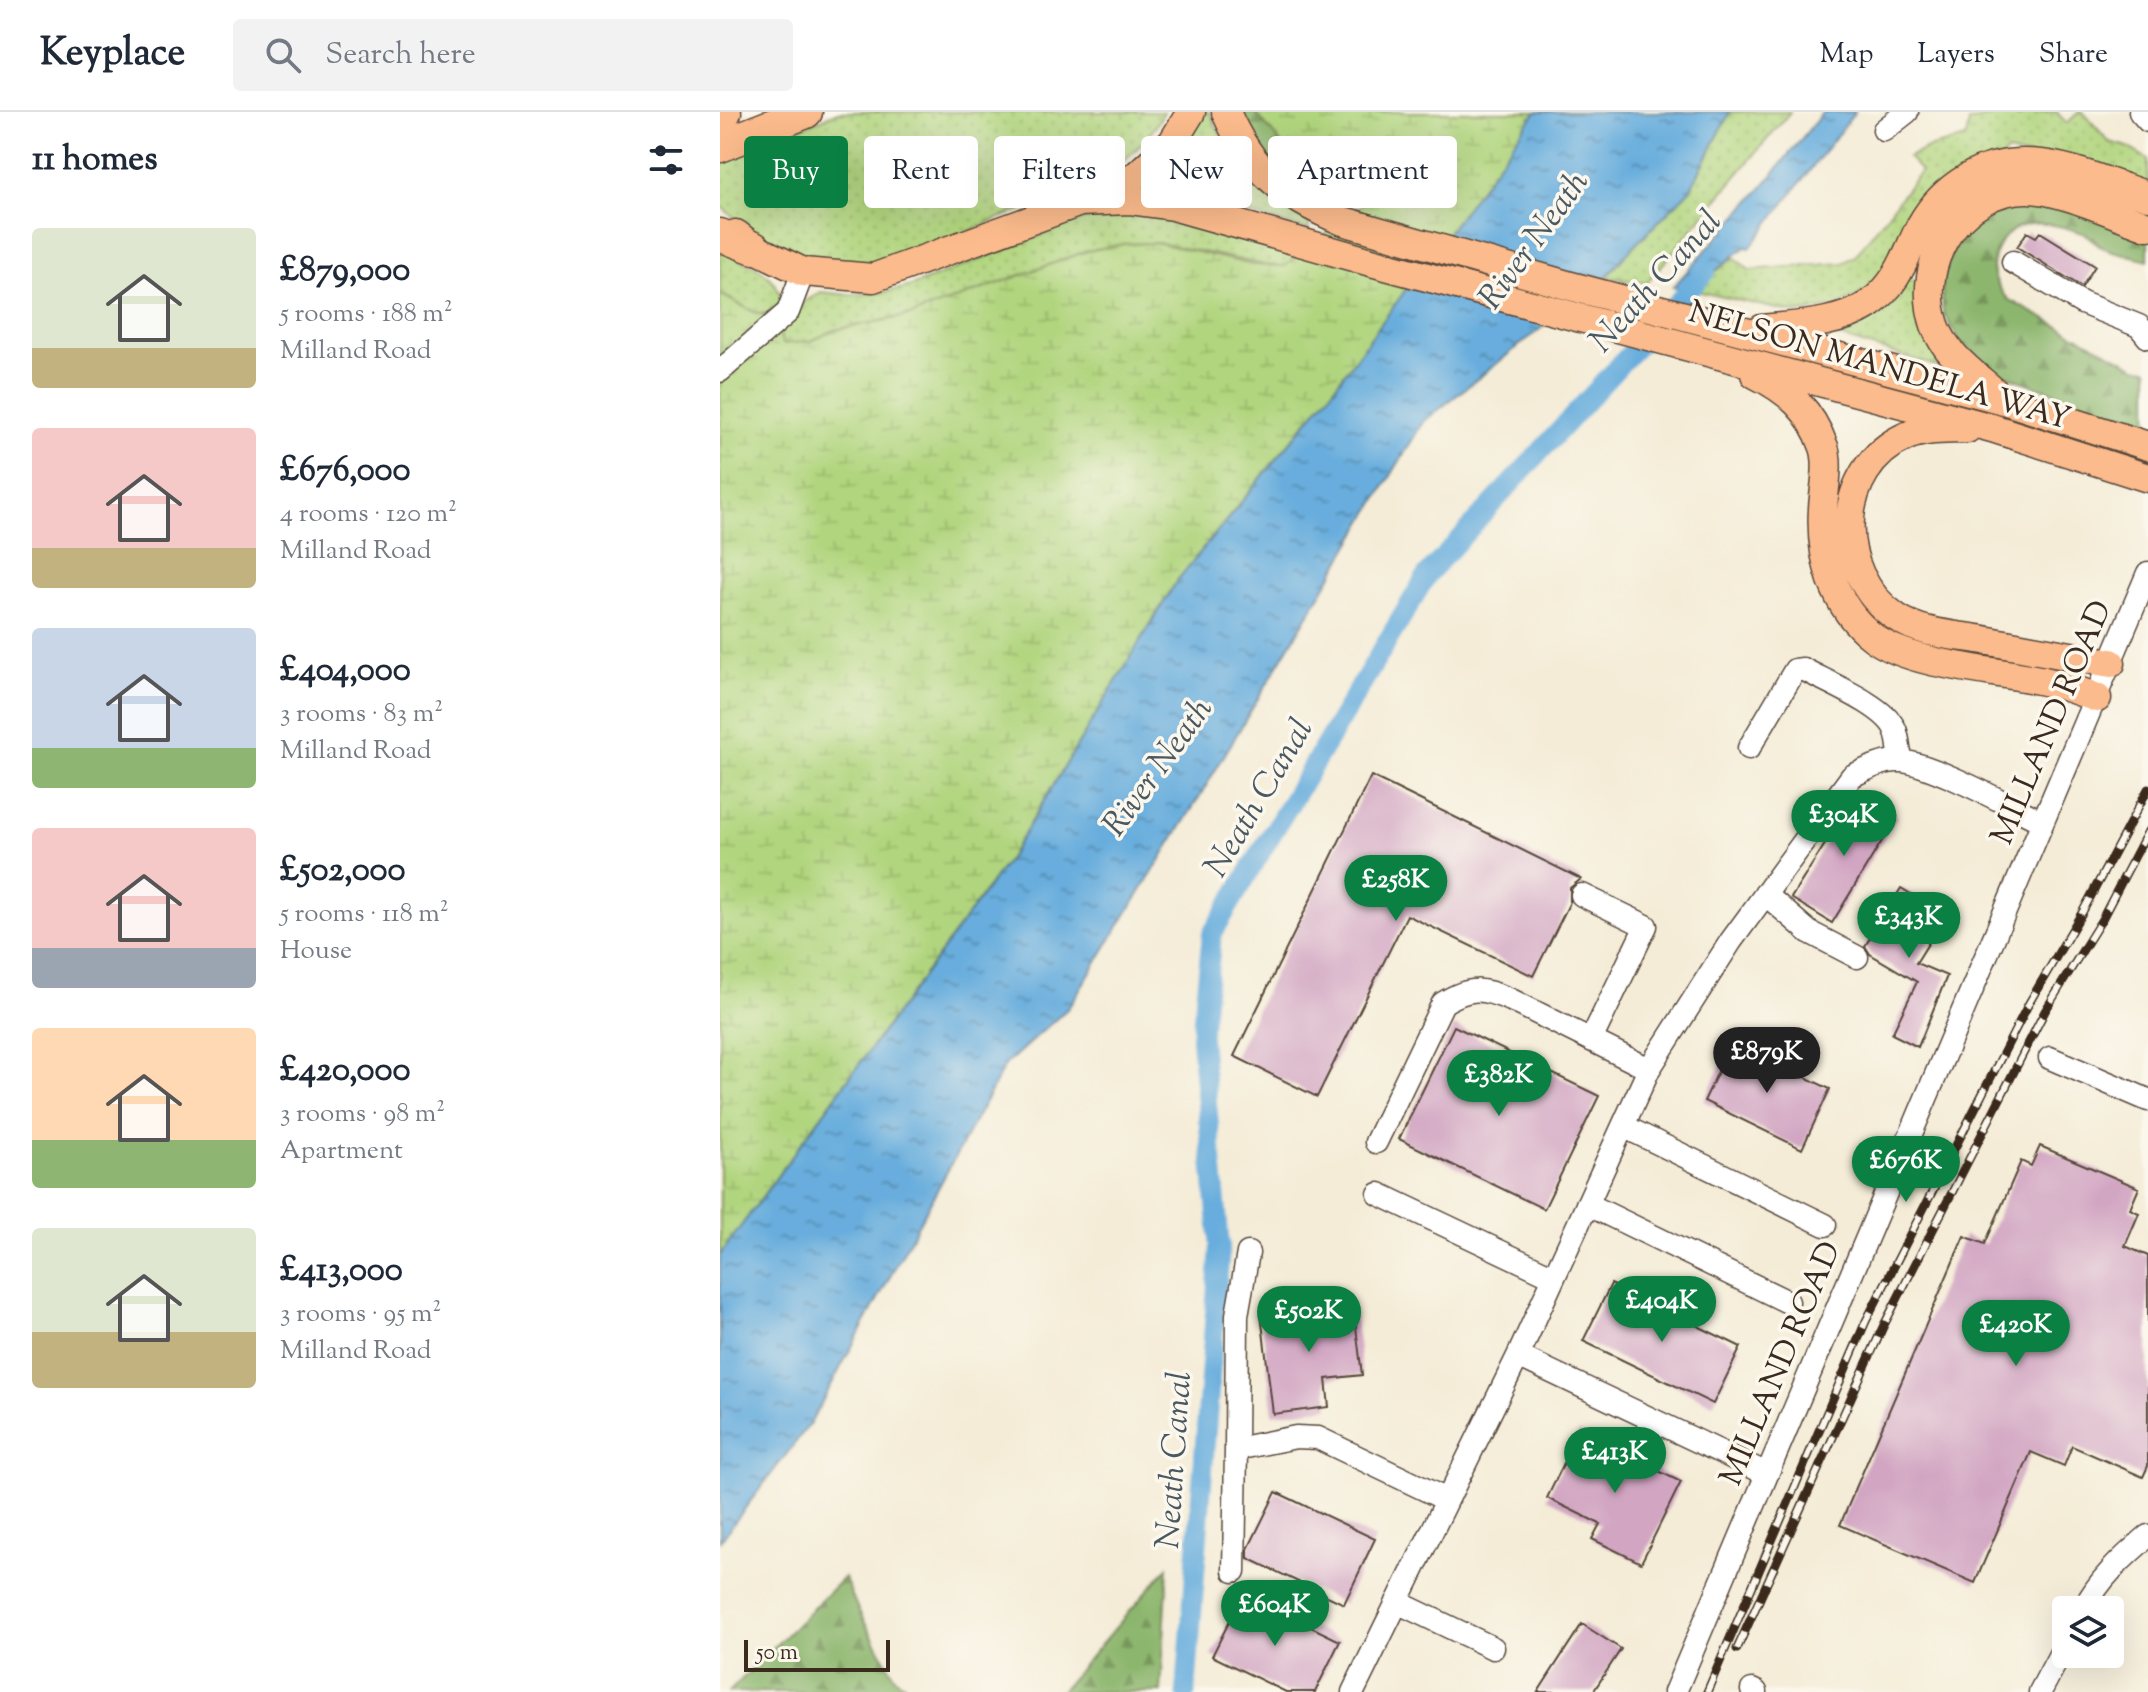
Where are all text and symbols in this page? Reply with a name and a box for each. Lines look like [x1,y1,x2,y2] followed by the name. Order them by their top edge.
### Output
[233,19,793,91] search box
[40,28,185,82] text: Keyplace
[261,33,305,77] icon: search
[325,34,476,77] text: Search here
[1820,35,1873,75] text: Map
[1917,35,1995,75] text: Layers
[2039,35,2108,75] text: Share
[32,136,158,185] text: 11 homes
[744,136,848,208] chip: Buy
[864,136,978,208] chip: Rent
[994,136,1125,208] chip: Filters
[1141,136,1252,208] chip: New
[1268,136,1457,208] chip: Apartment
[644,138,688,182] icon: filters
[1468,161,1602,321] water label: River Neath
[1579,200,1734,365] water label: Neath Canal
[280,247,410,296] text: £879,000
[96,260,192,356] icon: home
[1683,290,2076,444] street label: NELSON MANDELA WAY
[280,296,453,333] text: 5 rooms · 188 m²
[280,333,432,370] text: Milland Road
[280,447,411,496] text: £676,000
[96,460,192,556] icon: home
[280,496,457,533] text: 4 rooms · 120 m²
[280,533,432,570] text: Milland Road
[1981,594,2125,852] street label: MILLAND ROAD
[280,647,411,696] text: £404,000
[96,660,192,756] icon: home
[1092,688,1226,848] water label: River Neath
[280,696,443,733] text: 3 rooms · 83 m²
[1193,710,1327,888] water label: Neath Canal
[280,733,432,770] text: Milland Road
[1788,790,1900,858] pin: £304K
[1809,797,1879,834] text: £304K
[280,847,406,896] text: £502,000
[1340,855,1452,923] pin: £258K
[96,860,192,956] icon: home
[1362,862,1430,899] text: £258K
[1853,892,1965,960] pin: £343K
[280,896,448,933] text: 5 rooms · 118 m²
[1875,899,1943,936] text: £343K
[280,933,352,970] text: House
[1711,1027,1823,1095] pin: £879K
[1731,1034,1803,1071] text: £879K
[280,1047,411,1096] text: £420,000
[1443,1050,1555,1118] pin: £382K
[1465,1057,1533,1094] text: £382K
[96,1060,192,1156] icon: home
[280,1096,445,1133] text: 3 rooms · 98 m²
[280,1133,403,1170] text: Apartment
[1850,1136,1962,1204] pin: £676K
[1870,1143,1942,1180] text: £676K
[1710,1235,1854,1493] street label: MILLAND ROAD
[280,1247,403,1296] text: £413,000
[96,1260,192,1356] icon: home
[1606,1276,1718,1344] pin: £404K
[1626,1283,1698,1320] text: £404K
[1253,1286,1365,1354] pin: £502K
[1275,1293,1343,1330] text: £502K
[280,1296,441,1333] text: 3 rooms · 95 m²
[1960,1300,2072,1368] pin: £420K
[1980,1307,2052,1344] text: £420K
[280,1333,432,1370] text: Milland Road
[1145,1370,1206,1551] water label: Neath Canal
[1559,1427,1671,1495] pin: £413K
[1582,1434,1648,1471] text: £413K
[1219,1580,1331,1648] pin: £604K
[1239,1587,1311,1624] text: £604K
[2052,1596,2124,1668] map controls
[2052,1596,2124,1668] button: layers
[744,1636,890,1672] scale bar
[756,1638,798,1670] text: 50 m

